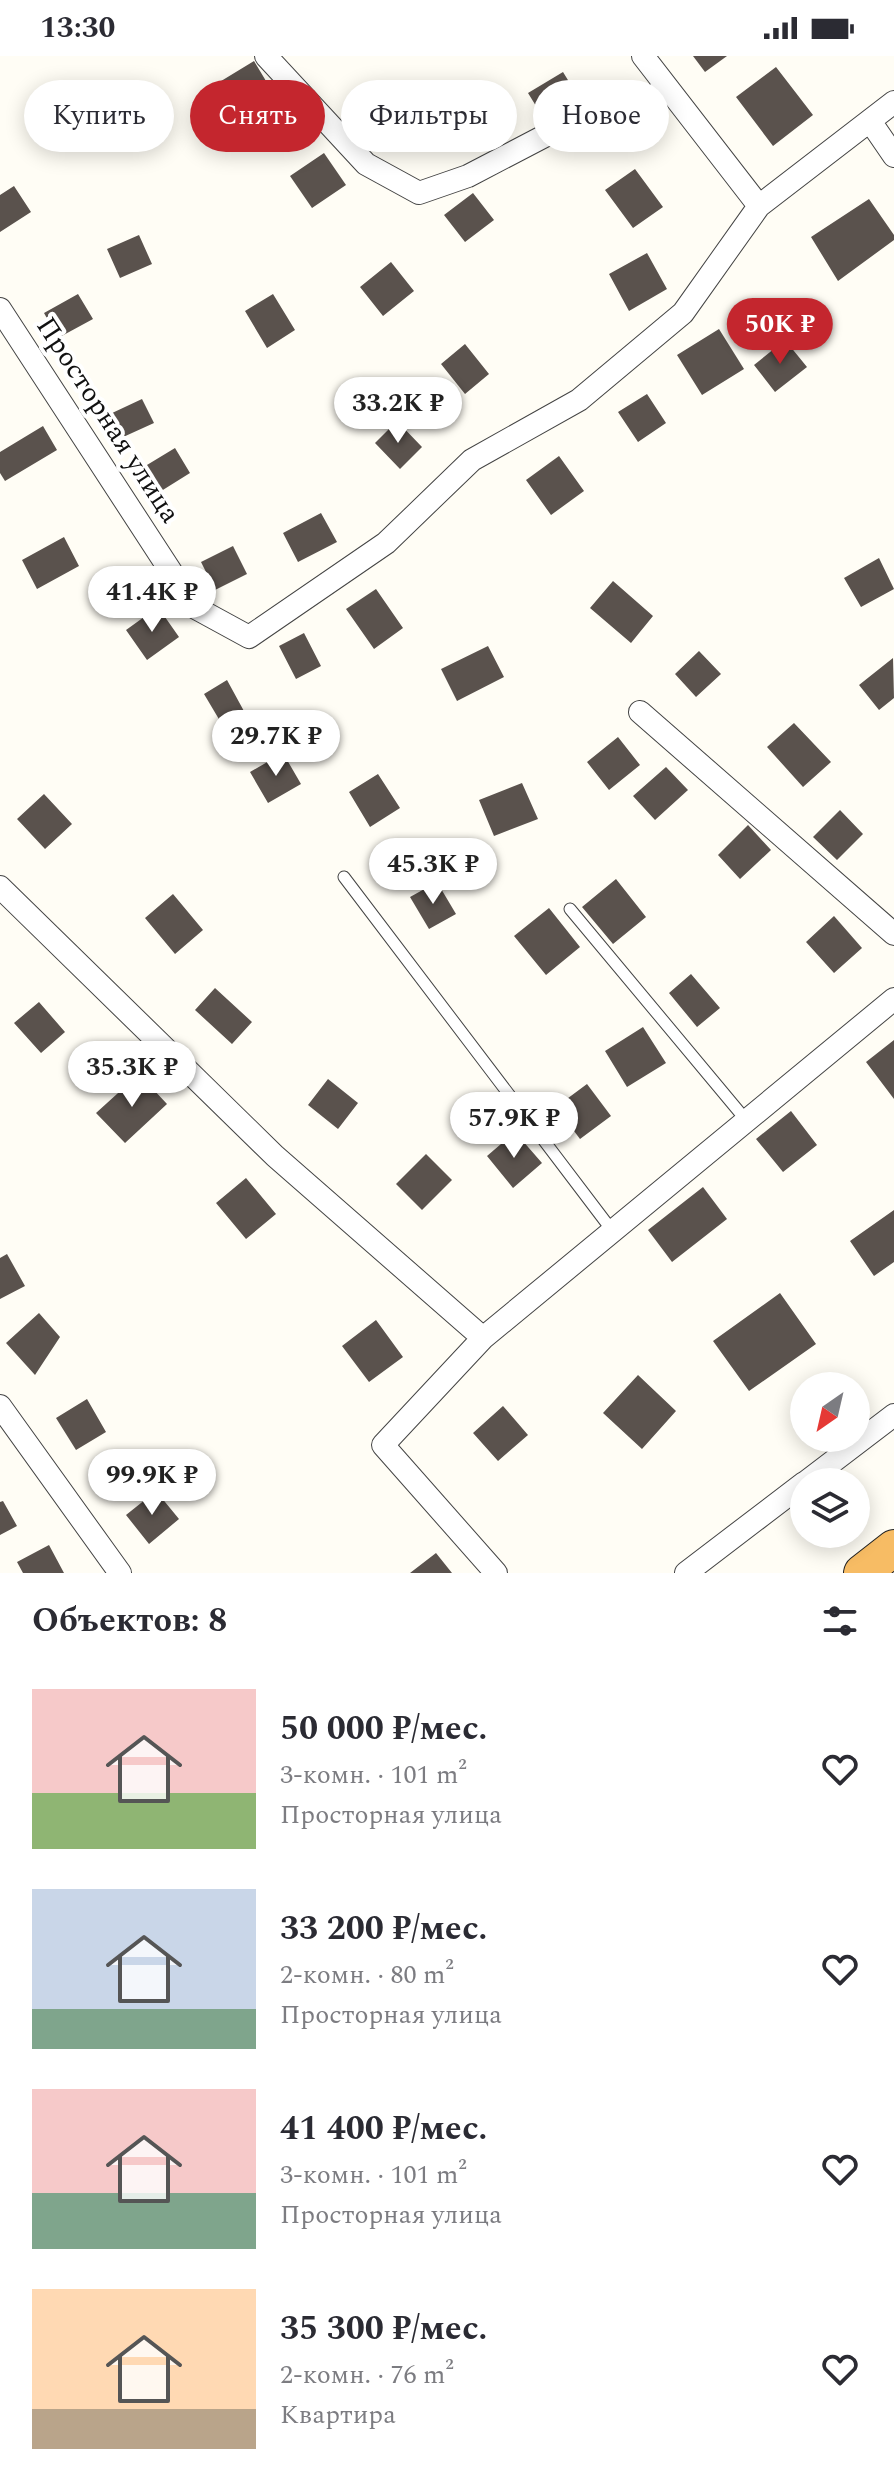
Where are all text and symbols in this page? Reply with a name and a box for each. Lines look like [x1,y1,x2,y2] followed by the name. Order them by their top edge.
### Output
[40,5,115,51] text: 13:30
[24,80,174,152] chip: Купить
[190,80,325,152] chip: Снять
[341,80,517,152] chip: Фильтры
[533,80,669,152] chip: Новое
[724,298,836,366] pin: 50K ₽
[745,304,815,344] text: 50K ₽
[25,308,191,532] street label: Просторная улица
[324,377,472,445] pin: 33.2K ₽
[352,383,444,423] text: 33.2K ₽
[78,566,226,634] pin: 41.4K ₽
[106,572,198,612] text: 41.4K ₽
[202,710,350,778] pin: 29.7K ₽
[230,716,322,756] text: 29.7K ₽
[359,838,507,906] pin: 45.3K ₽
[387,844,479,884] text: 45.3K ₽
[58,1041,206,1109] pin: 35.3K ₽
[86,1047,178,1087] text: 35.3K ₽
[440,1092,588,1160] pin: 57.9K ₽
[468,1098,560,1138] text: 57.9K ₽
[790,1372,870,1452] north arrow
[790,1372,870,1548] map controls
[78,1449,226,1517] pin: 99.9K ₽
[106,1455,198,1495] text: 99.9K ₽
[790,1468,870,1548] button: layers
[32,1595,227,1647] text: Объектов: 8
[818,1599,862,1643] icon: filters
[280,1703,487,1755] text: 50 000 ₽/мес.
[96,1721,192,1817] icon: home
[818,1747,862,1791] icon: heart
[280,1755,467,1795] text: 3-комн. · 101 m²
[280,1795,502,1835] text: Просторная улица
[280,1903,487,1955] text: 33 200 ₽/мес.
[96,1921,192,2017] icon: home
[818,1947,862,1991] icon: heart
[280,1955,454,1995] text: 2-комн. · 80 m²
[280,1995,502,2035] text: Просторная улица
[280,2103,487,2155] text: 41 400 ₽/мес.
[96,2121,192,2217] icon: home
[818,2147,862,2191] icon: heart
[280,2155,467,2195] text: 3-комн. · 101 m²
[280,2195,502,2235] text: Просторная улица
[280,2303,487,2355] text: 35 300 ₽/мес.
[96,2321,192,2417] icon: home
[818,2347,862,2391] icon: heart
[280,2355,454,2395] text: 2-комн. · 76 m²
[280,2395,396,2435] text: Квартира

